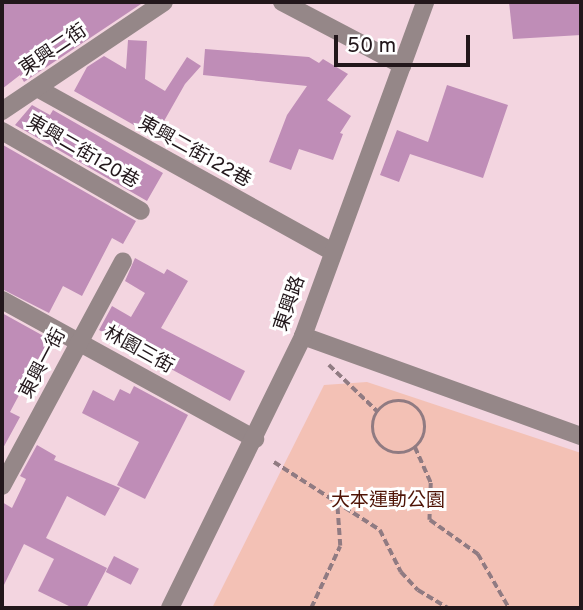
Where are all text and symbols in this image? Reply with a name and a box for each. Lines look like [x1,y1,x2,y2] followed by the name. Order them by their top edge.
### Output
[16,20,92,82] street label: 東興二街
[338,21,475,65] scale bar
[347,33,396,60] text: 50 m
[22,112,142,194] street label: 東興二街120巷
[134,113,254,193] street label: 東興二街122巷
[271,273,311,335] street label: 東興路
[99,323,177,379] street label: 林園三街
[16,325,72,403] street label: 東興一街
[331,491,445,513] park label: 大本運動公園

